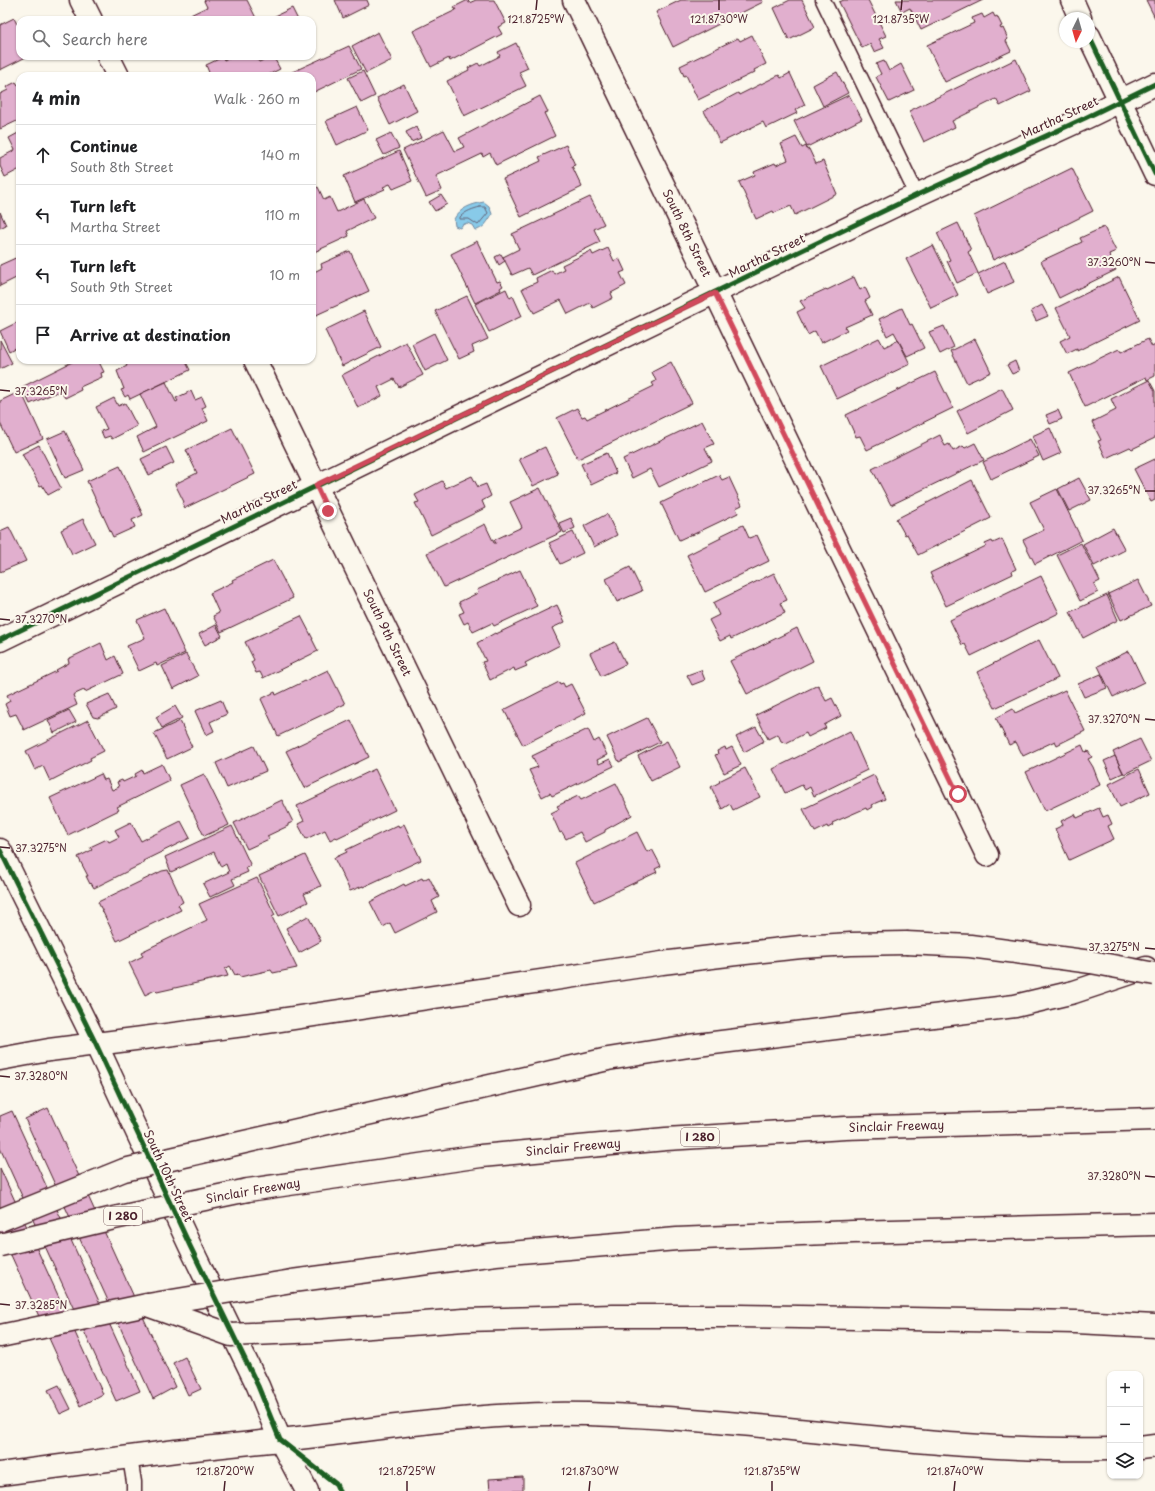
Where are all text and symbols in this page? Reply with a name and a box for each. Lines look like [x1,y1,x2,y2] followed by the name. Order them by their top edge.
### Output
[507,11,565,26] text: 121.8725°W
[690,11,748,26] text: 121.8730°W
[873,11,930,26] text: 121.8735°W
[1059,12,1095,48] north arrow
[16,16,316,60] search box
[30,27,52,49] icon: search
[62,27,148,50] text: Search here
[32,85,80,111] text: 4 min
[214,89,300,108] text: Walk · 260 m
[1018,91,1101,143] street label: Martha Street
[70,134,138,157] text: Continue
[32,144,54,166] icon: ahead
[261,145,300,164] text: 140 m
[70,157,173,176] text: South 8th Street
[659,186,716,280] street label: South 8th Street
[70,194,136,217] text: Turn left
[32,204,54,226] icon: left
[265,205,300,224] text: 110 m
[70,217,160,236] text: Martha Street
[725,229,808,281] street label: Martha Street
[70,254,136,277] text: Turn left
[1087,254,1141,269] text: 37.3260°N
[32,264,54,286] icon: left
[270,265,300,284] text: 10 m
[70,277,173,296] text: South 9th Street
[70,323,231,346] text: Arrive at destination
[32,324,54,346] icon: arrive
[15,383,68,398] text: 37.3265°N
[217,475,300,527] street label: Martha Street
[1088,482,1141,497] text: 37.3265°N
[319,502,337,520] route end
[359,586,417,679] street label: South 9th Street
[15,611,67,626] text: 37.3270°N
[1088,711,1140,726] text: 37.3270°N
[949,785,967,803] route start
[15,840,67,855] text: 37.3275°N
[1088,939,1140,954] text: 37.3275°N
[14,1068,68,1083] text: 37.3280°N
[848,1115,944,1136] street label: Sinclair Freeway
[140,1127,198,1225] street label: South 10th Street
[681,1128,719,1146] road number: I 280
[525,1133,621,1160] street label: Sinclair Freeway
[1087,1168,1141,1183] text: 37.3280°N
[204,1173,301,1207] street label: Sinclair Freeway
[104,1207,142,1225] road number: I 280
[15,1297,67,1312] text: 37.3285°N
[1107,1371,1143,1479] map controls
[1107,1371,1143,1407] button: +
[1107,1407,1143,1443] button: −
[1107,1443,1143,1479] button: layers
[196,1463,255,1478] text: 121.8720°W
[378,1463,436,1478] text: 121.8725°W
[561,1463,619,1478] text: 121.8730°W
[744,1463,801,1478] text: 121.8735°W
[926,1463,984,1478] text: 121.8740°W

